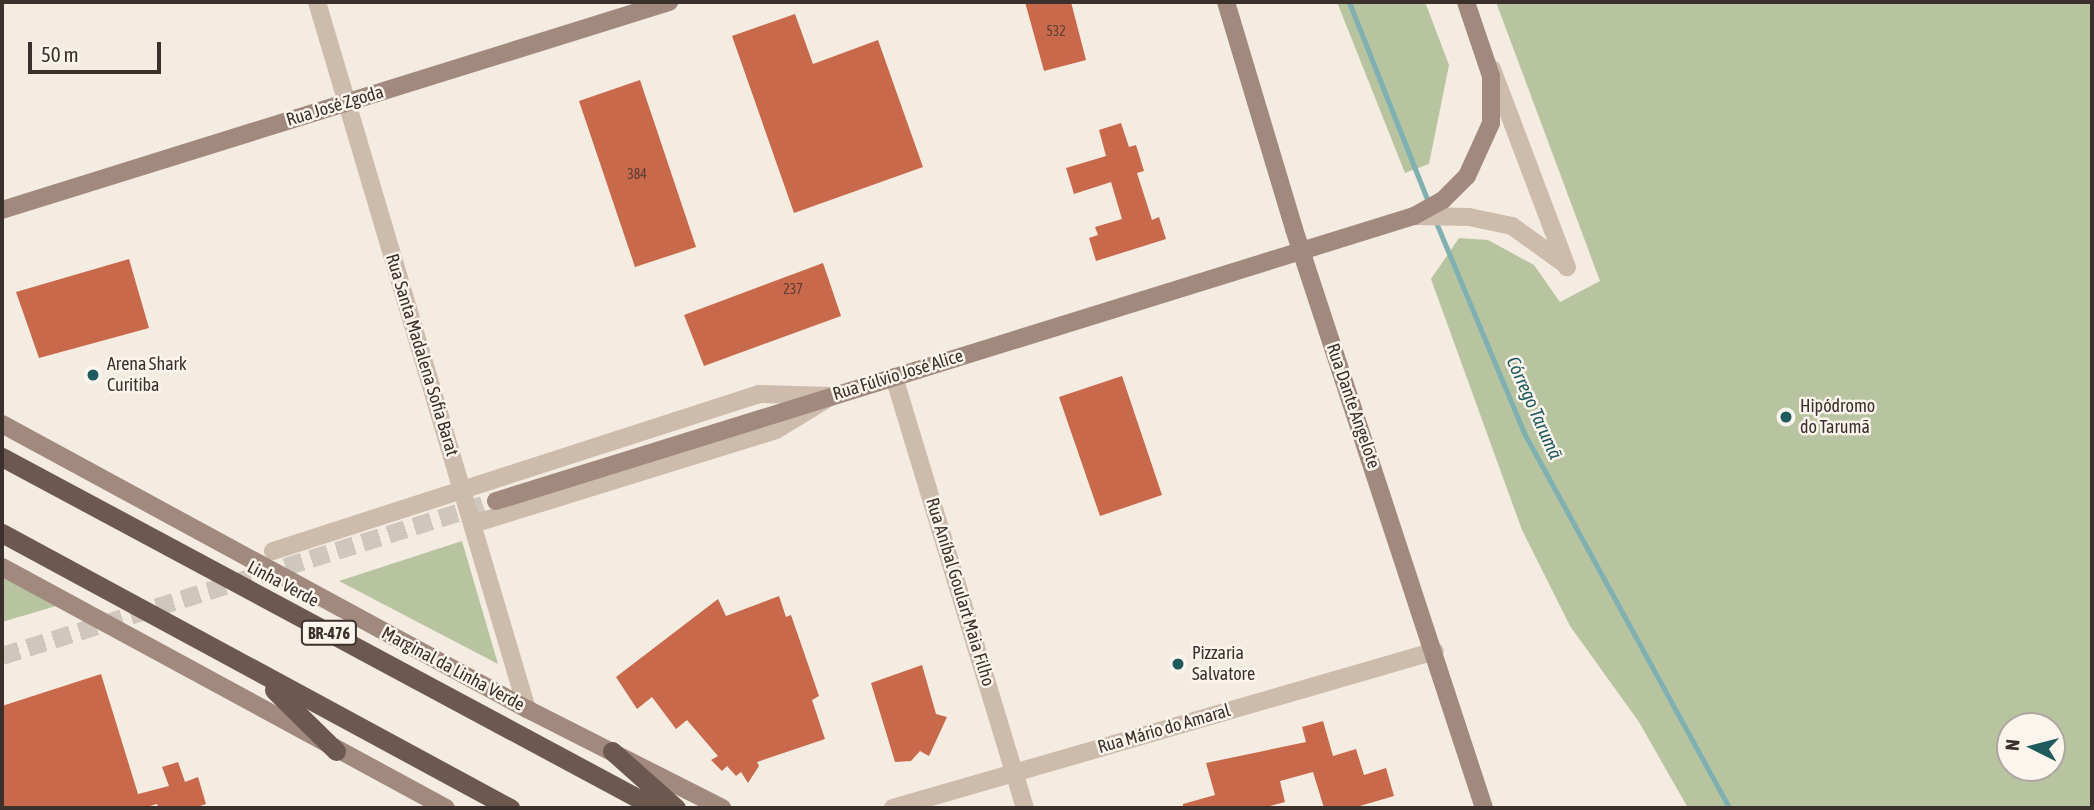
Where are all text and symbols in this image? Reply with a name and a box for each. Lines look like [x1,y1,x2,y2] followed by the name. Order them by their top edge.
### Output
[1046,23,1066,39] house number: 532
[32,28,164,72] scale bar
[41,42,79,66] text: 50 m
[284,81,386,131] street label: Rua José Zgoda
[627,166,647,182] house number: 384
[381,251,463,459] street label: Rua Santa Madalena Sofia Barat
[783,281,803,297] house number: 237
[1322,341,1384,471] street label: Rua Dante Angelote
[830,345,966,405] street label: Rua Fúlvio José Alice
[1501,353,1567,463] water label: Córrego Tarumã
[107,354,187,396] place label: Arena Shark Curitiba
[85,367,101,383] marker: Arena Shark Curitiba
[1800,396,1875,438] place label: Hipódromo do Tarumã
[1778,409,1794,425] marker: Hipódromo do Tarumã
[921,495,999,689] street label: Rua Aníbal Goulart Maia Filho
[244,556,322,612] street label: Linha Verde
[299,620,359,646] road number: BR-476
[378,622,528,716] street label: Marginal da Linha Verde
[1192,643,1255,686] place label: Pizzaria Salvatore
[1170,656,1186,672] marker: Pizzaria Salvatore
[1095,700,1233,758] street label: Rua Mário do Amaral
[1996,712,2066,782] north arrow
[2001,738,2024,752] text: N

